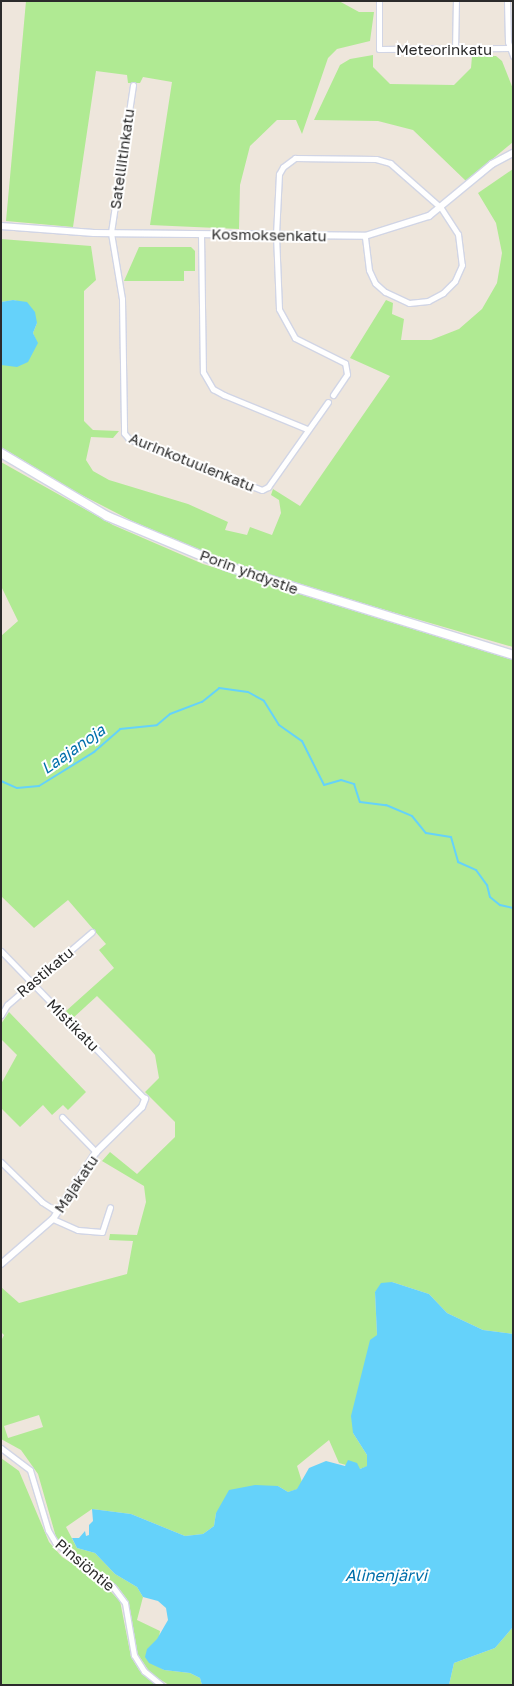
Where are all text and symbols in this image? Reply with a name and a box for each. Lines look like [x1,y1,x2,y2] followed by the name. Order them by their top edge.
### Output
[396,41,492,59] street label: Meteorinkatu
[106,108,138,210] street label: Satelliitinkatu
[211,225,327,245] street label: Kosmoksenkatu
[127,429,257,495] street label: Aurinkotuulenkatu
[197,546,301,598] street label: Porin yhdystie
[37,720,109,778] water label: Laajanoja
[13,943,77,1001] street label: Rastikatu
[43,995,103,1055] street label: Mistikatu
[50,1152,102,1216] street label: Majakatu
[52,1535,118,1595] street label: Pinsiöntie
[345,1565,427,1585] water label: Alinenjärvi

